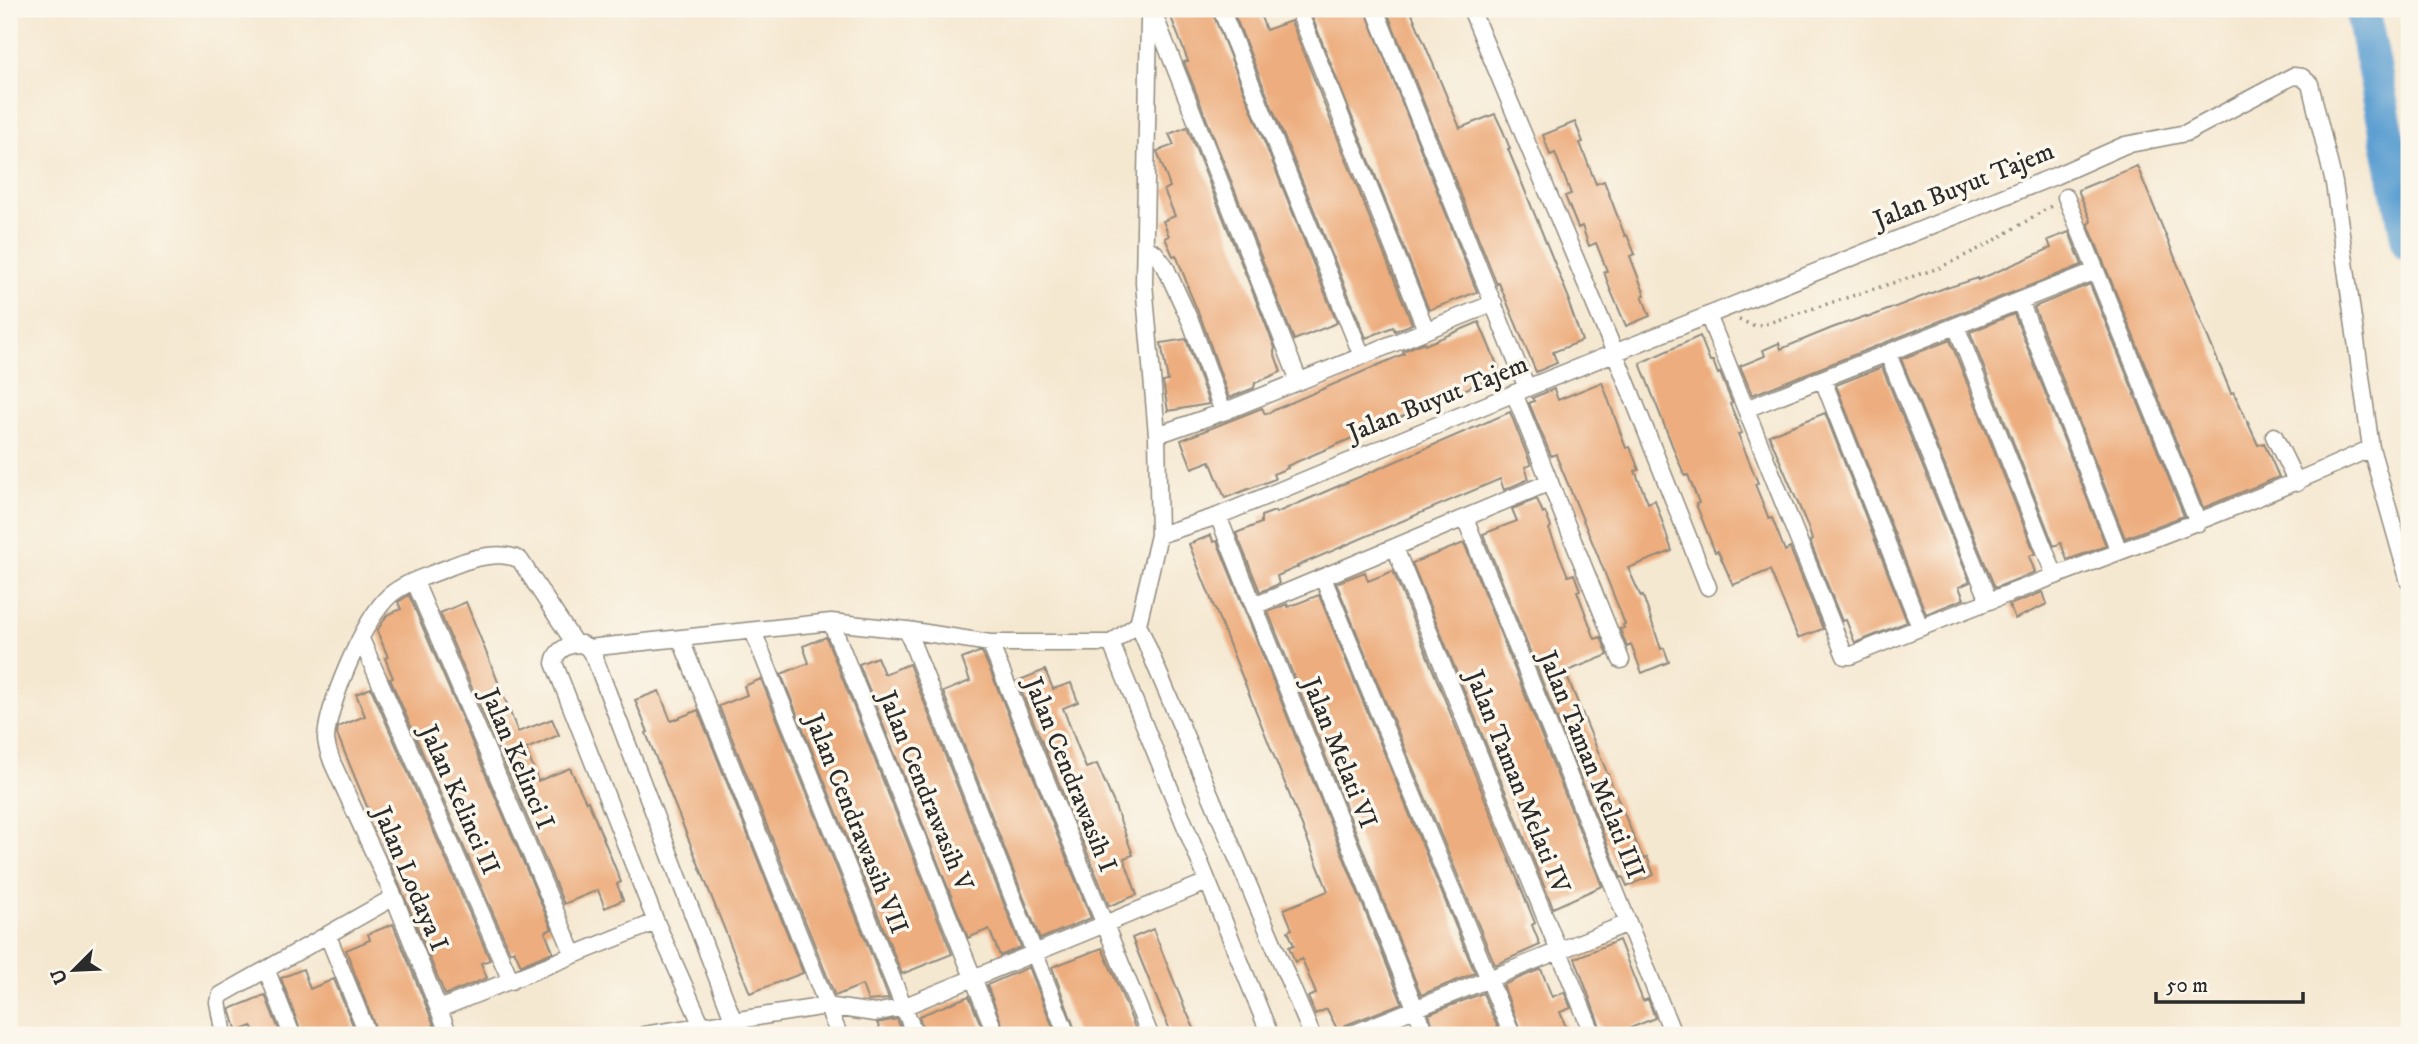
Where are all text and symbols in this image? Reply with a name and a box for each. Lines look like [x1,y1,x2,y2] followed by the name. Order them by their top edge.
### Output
[1867,135,2059,238] street label: Jalan Buyut Tajem
[1341,348,1533,451] street label: Jalan Buyut Tajem
[1529,644,1652,884] street label: Jalan Taman Melati III
[1456,664,1577,899] street label: Jalan Taman Melati IV
[1015,671,1124,877] street label: Jalan Cendrawasih I
[1293,671,1384,833] street label: Jalan Melati VI
[472,682,561,834] street label: Jalan Kelinci I
[869,684,980,896] street label: Jalan Cendrawasih V
[796,707,915,939] street label: Jalan Cendrawasih VII
[410,718,507,880] street label: Jalan Kelinci II
[364,800,455,956] street label: Jalan Lodaya I
[38,936,108,1006] north arrow
[2156,960,2302,1004] scale bar
[46,965,73,988] text: U
[2166,973,2208,999] text: 50 m

